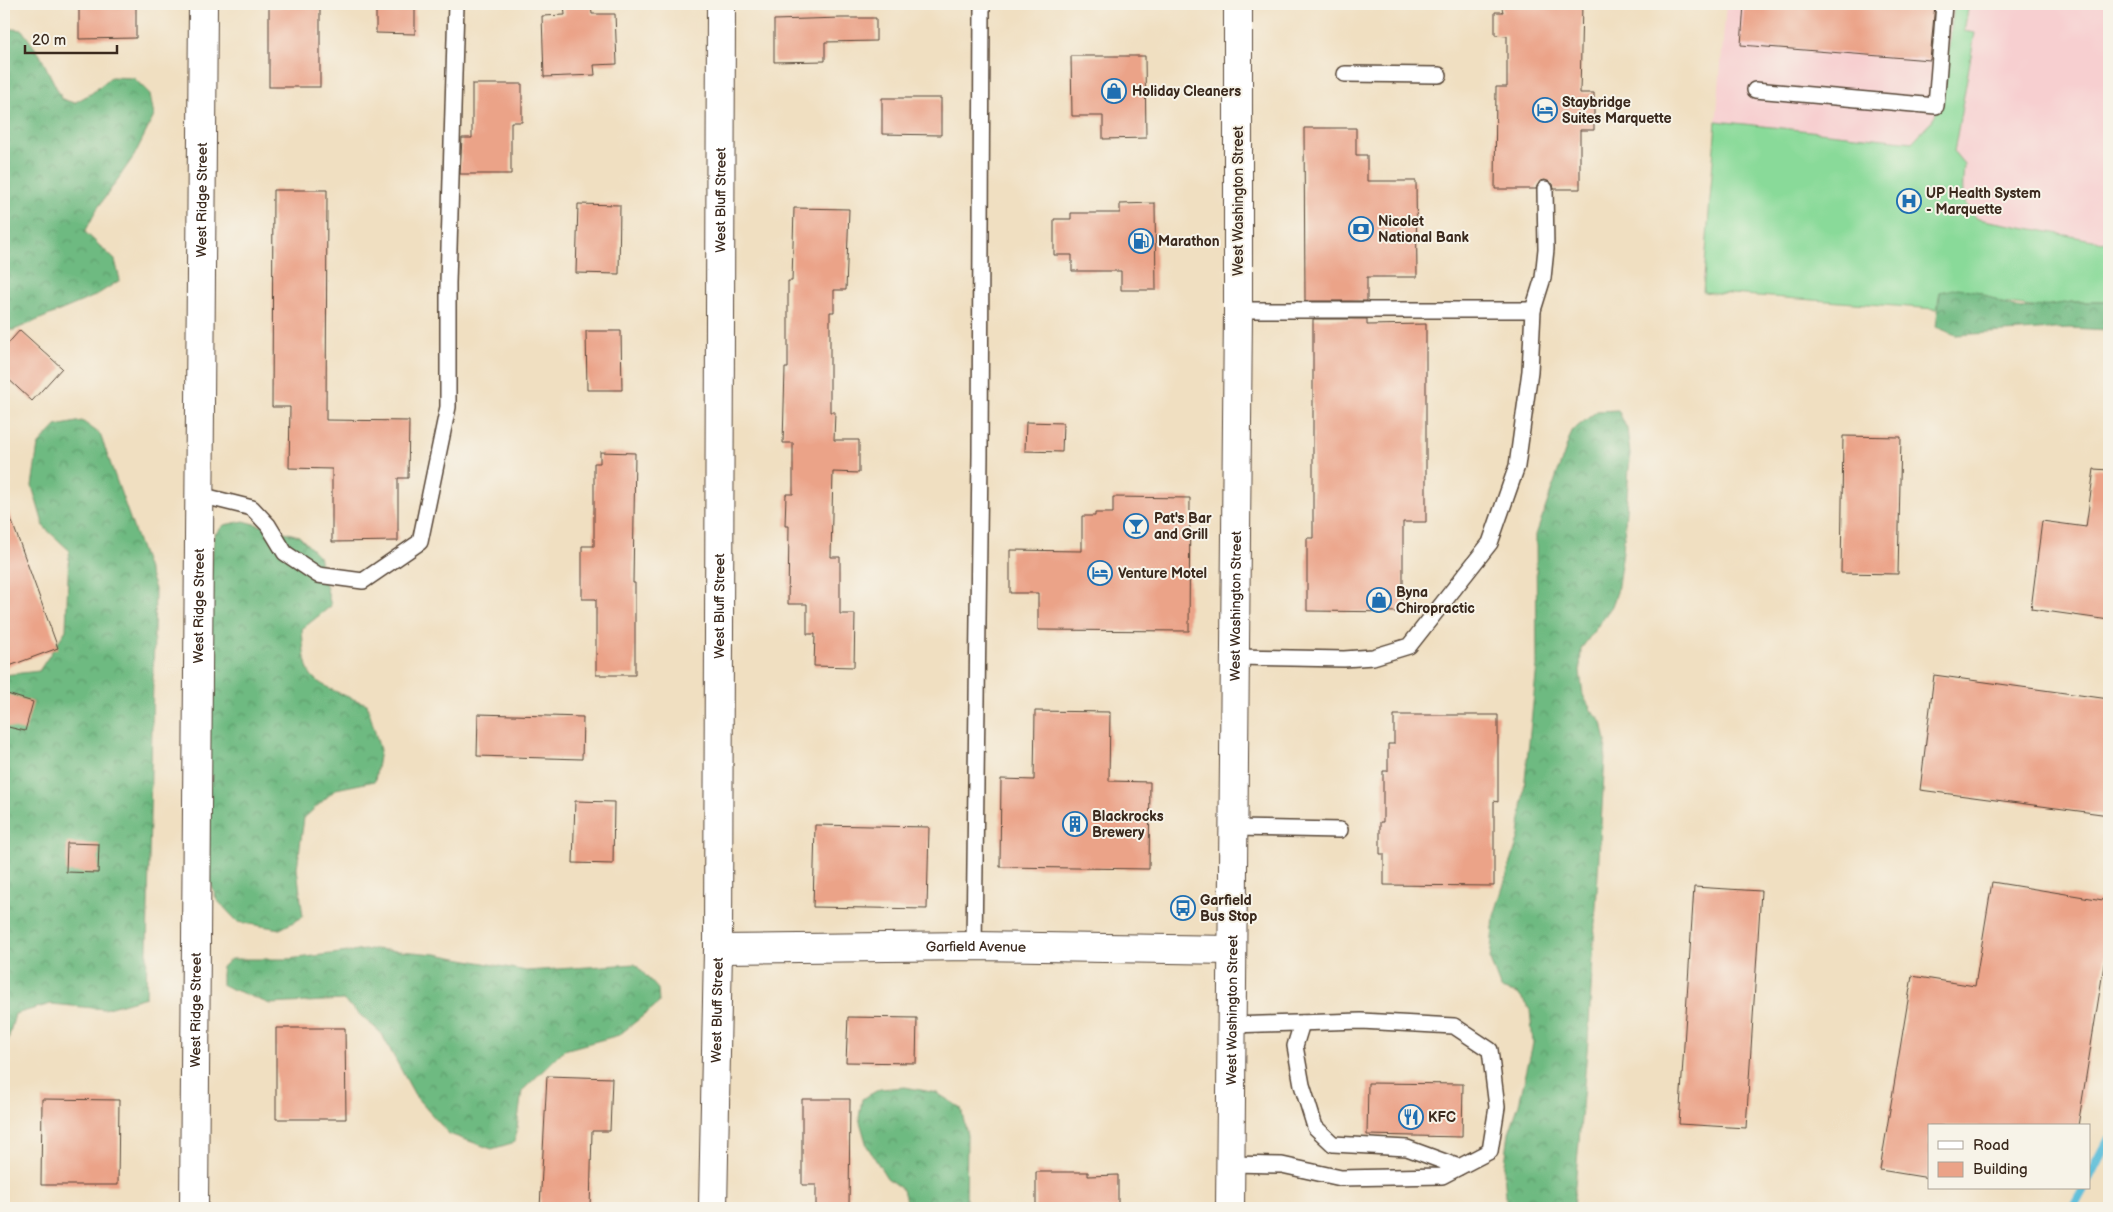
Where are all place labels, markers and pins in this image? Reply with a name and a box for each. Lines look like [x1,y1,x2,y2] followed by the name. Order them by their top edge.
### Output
[1101,78,1127,104] shop icon: Holiday Cleaners
[1132,83,1241,100] place label: Holiday Cleaners
[1562,94,1671,127] place label: Staybridge Suites Marquette
[1532,97,1558,123] hotel icon: Staybridge Suites Marquette
[1926,185,2041,218] place label: UP Health System - Marquette
[1896,188,1922,214] hospital icon: UP Health System - Marquette
[1378,213,1469,246] place label: Nicolet National Bank
[1348,216,1374,242] bank icon: Nicolet National Bank
[1128,228,1154,254] fuel station icon: Marathon
[1158,233,1220,250] place label: Marathon
[1154,510,1212,543] place label: Pat's Bar and Grill
[1123,513,1149,539] bar icon: Pat's Bar and Grill
[1087,560,1113,586] hotel icon: Venture Motel
[1118,565,1207,582] place label: Venture Motel
[1396,584,1475,617] place label: Byna Chiropractic
[1366,587,1392,613] shop icon: Byna Chiropractic
[1092,808,1164,841] place label: Blackrocks Brewery
[1062,811,1088,837] building icon: Blackrocks Brewery
[1200,892,1257,925] place label: Garfield Bus Stop
[1170,895,1196,921] bus stop icon: Garfield Bus Stop
[1398,1104,1424,1130] restaurant icon: KFC
[1428,1109,1456,1126] place label: KFC

